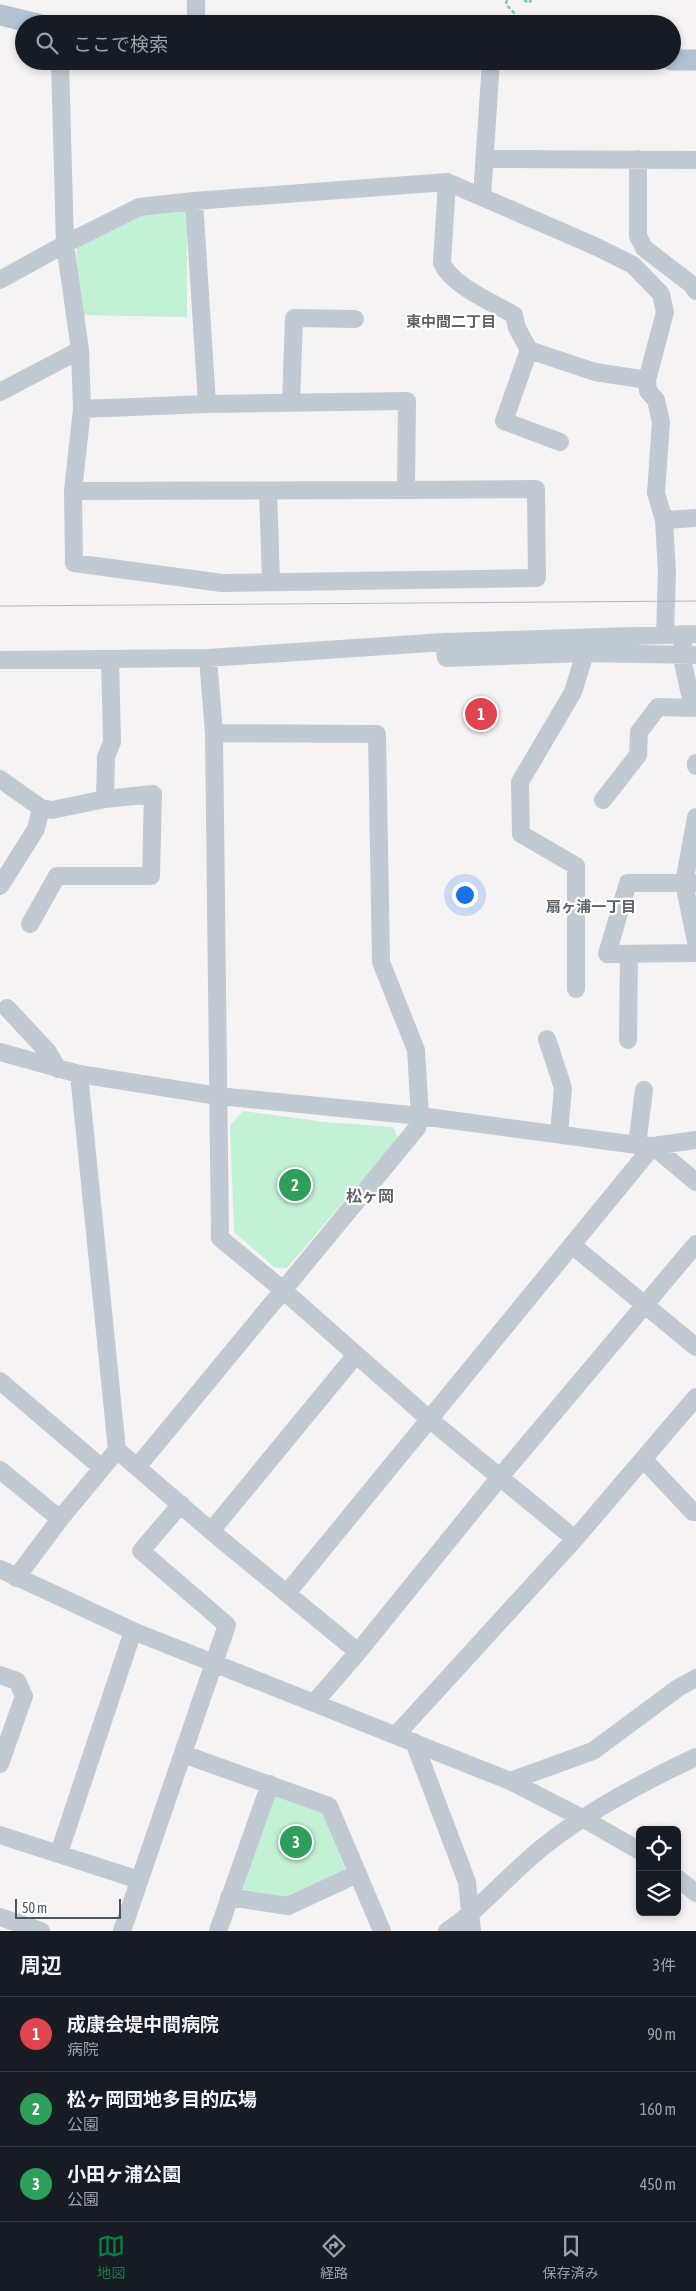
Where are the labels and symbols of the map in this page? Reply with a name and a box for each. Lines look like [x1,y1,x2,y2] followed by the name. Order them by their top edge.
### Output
[406,313,496,330] district label: 東中間二丁目
[465,695,497,733] pin: 1
[452,882,478,908] your location
[546,898,636,915] district label: 扇ヶ浦一丁目
[279,1166,311,1204] pin: 2
[346,1187,394,1205] district label: 松ヶ岡
[280,1823,312,1861] pin: 3
[15,1896,121,1919] scale bar

